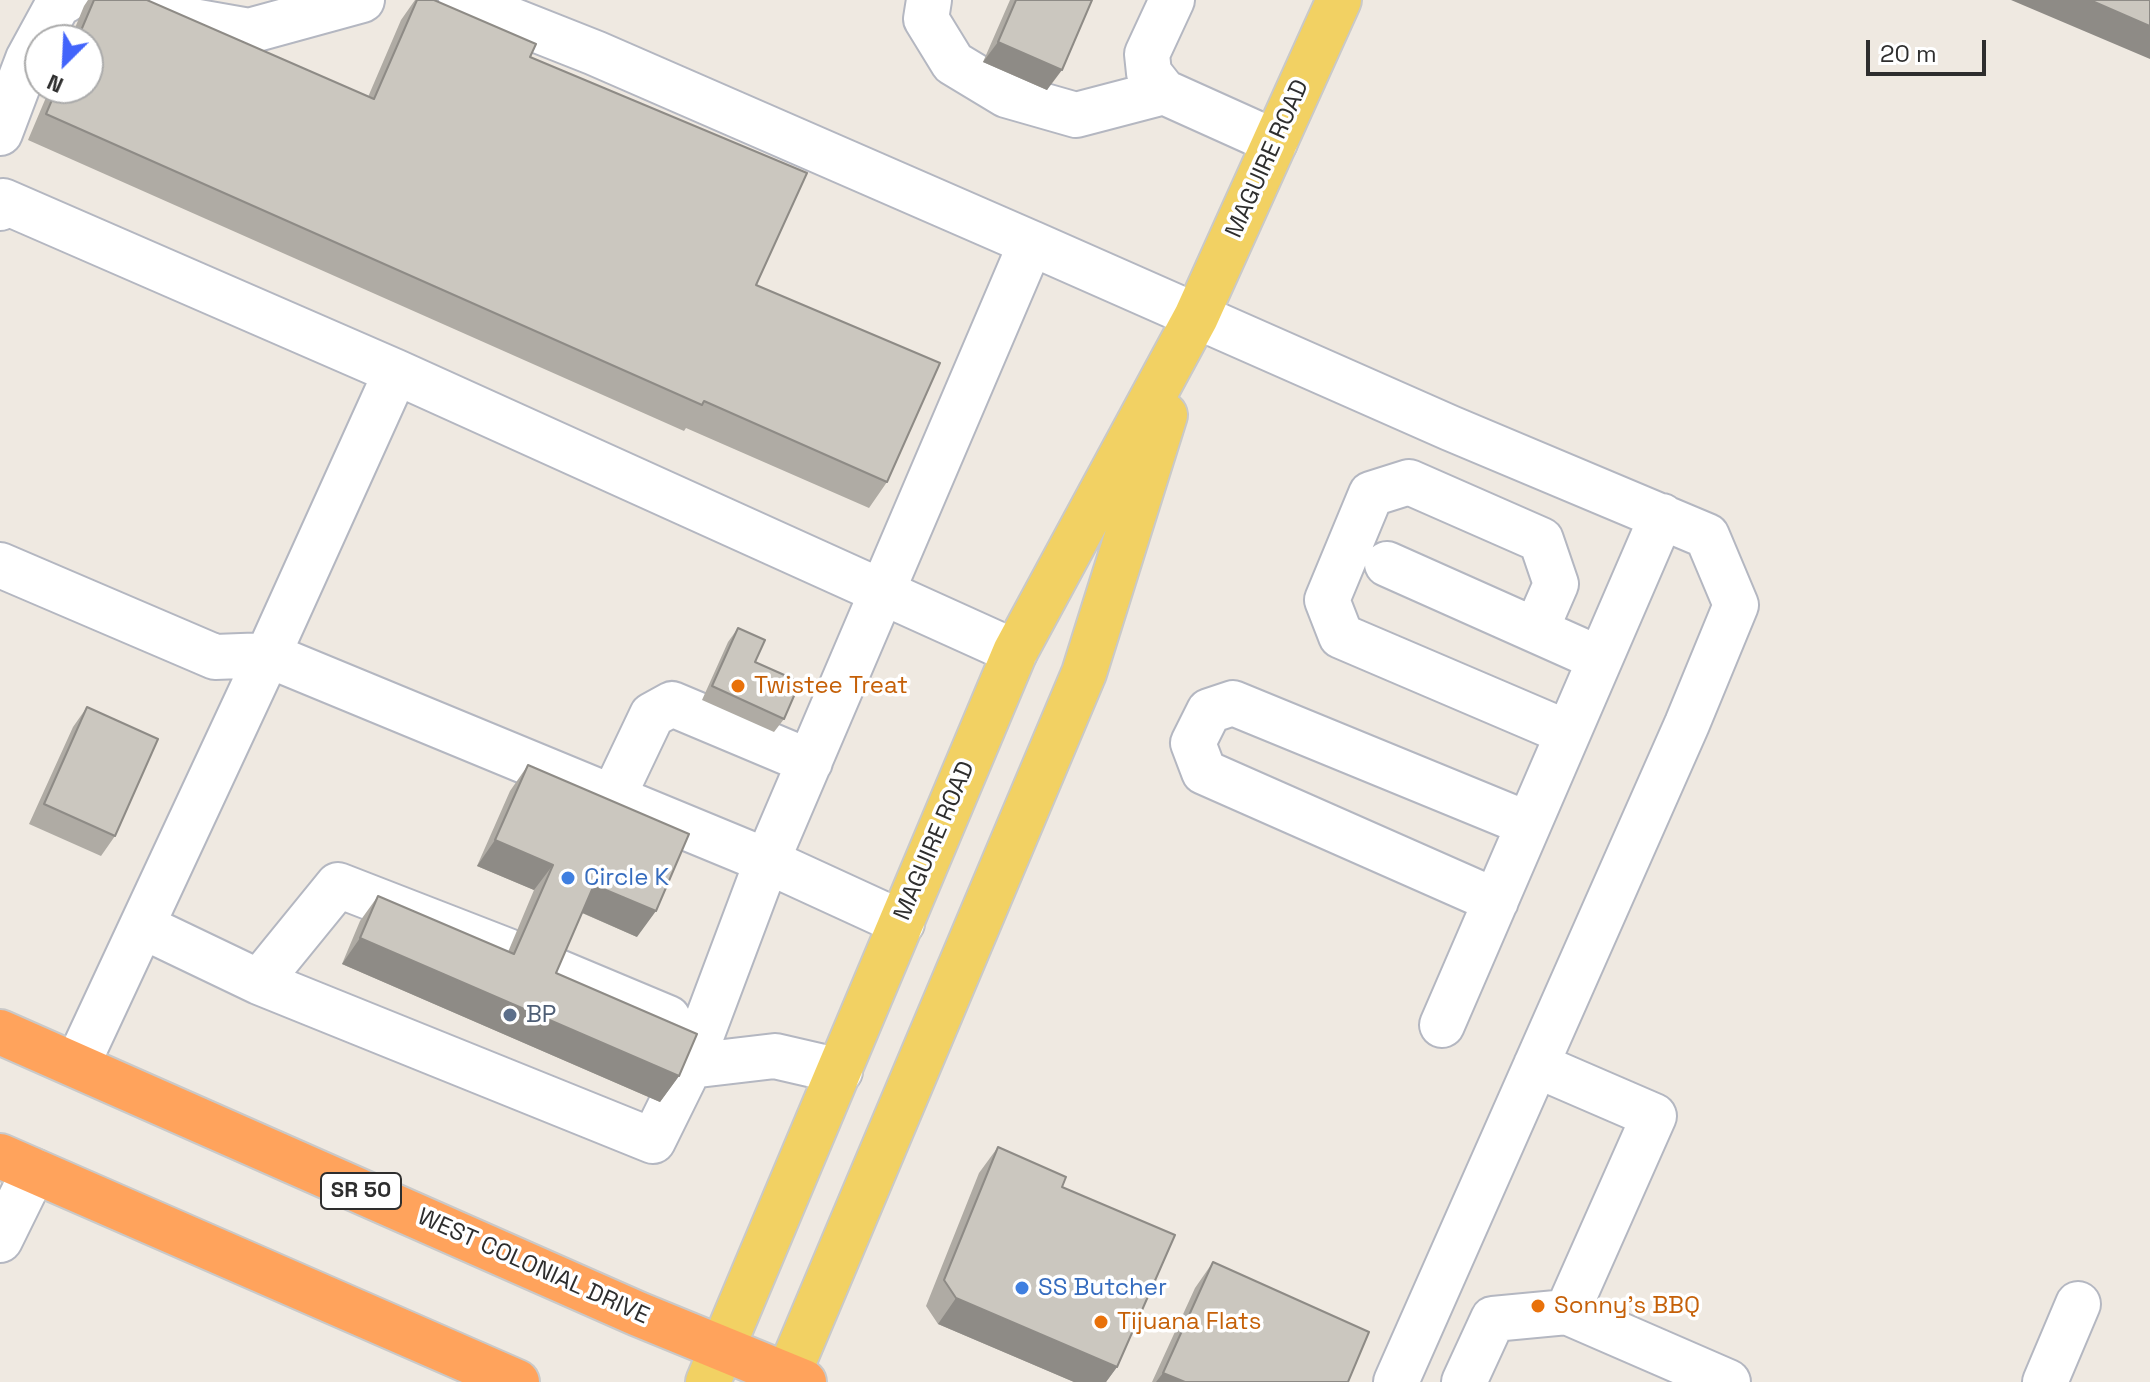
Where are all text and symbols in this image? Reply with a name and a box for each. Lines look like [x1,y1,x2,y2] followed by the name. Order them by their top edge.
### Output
[24,24,104,104] north arrow
[1870,24,1990,74] scale bar
[1880,38,1937,69] text: 20 m
[43,68,67,100] text: N
[1220,75,1316,243] street label: MAGUIRE ROAD
[754,672,908,700] place label: Twistee Treat
[729,677,747,695] marker: Twistee Treat
[889,757,981,925] street label: MAGUIRE ROAD
[584,864,669,892] place label: Circle K
[559,869,577,887] marker: Circle K
[526,1001,556,1029] place label: BP
[501,1006,519,1024] marker: BP
[321,1173,401,1209] road number: SR 50
[413,1203,653,1331] street label: WEST COLONIAL DRIVE
[1038,1274,1167,1302] place label: SS Butcher
[1013,1279,1031,1297] marker: SS Butcher
[1554,1292,1700,1320] place label: Sonny's BBQ
[1529,1297,1547,1315] marker: Sonny's BBQ
[1117,1308,1261,1336] place label: Tijuana Flats
[1092,1313,1110,1331] marker: Tijuana Flats

